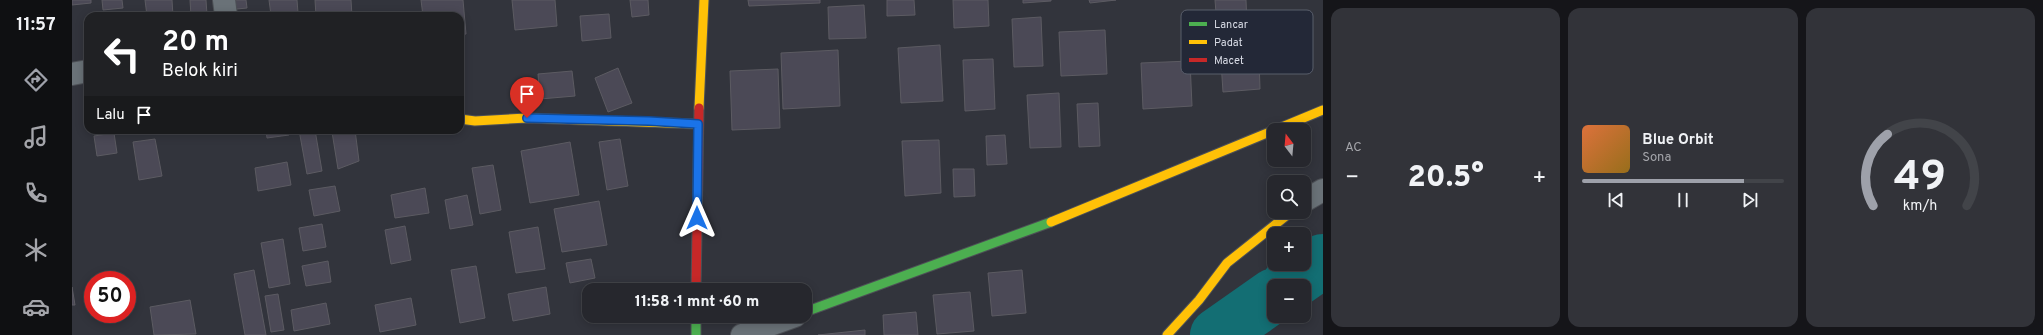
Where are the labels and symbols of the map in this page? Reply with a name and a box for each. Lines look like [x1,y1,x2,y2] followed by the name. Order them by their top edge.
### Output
[1181,10,1313,74] legend
[1214,18,1249,32] text: Lancar
[1214,36,1243,50] text: Padat
[1214,54,1244,68] text: Macet
[510,77,544,118] pin
[1267,123,1311,167] north arrow
[676,197,718,239] position arrow
[84,271,136,323] speed limit sign: 50

